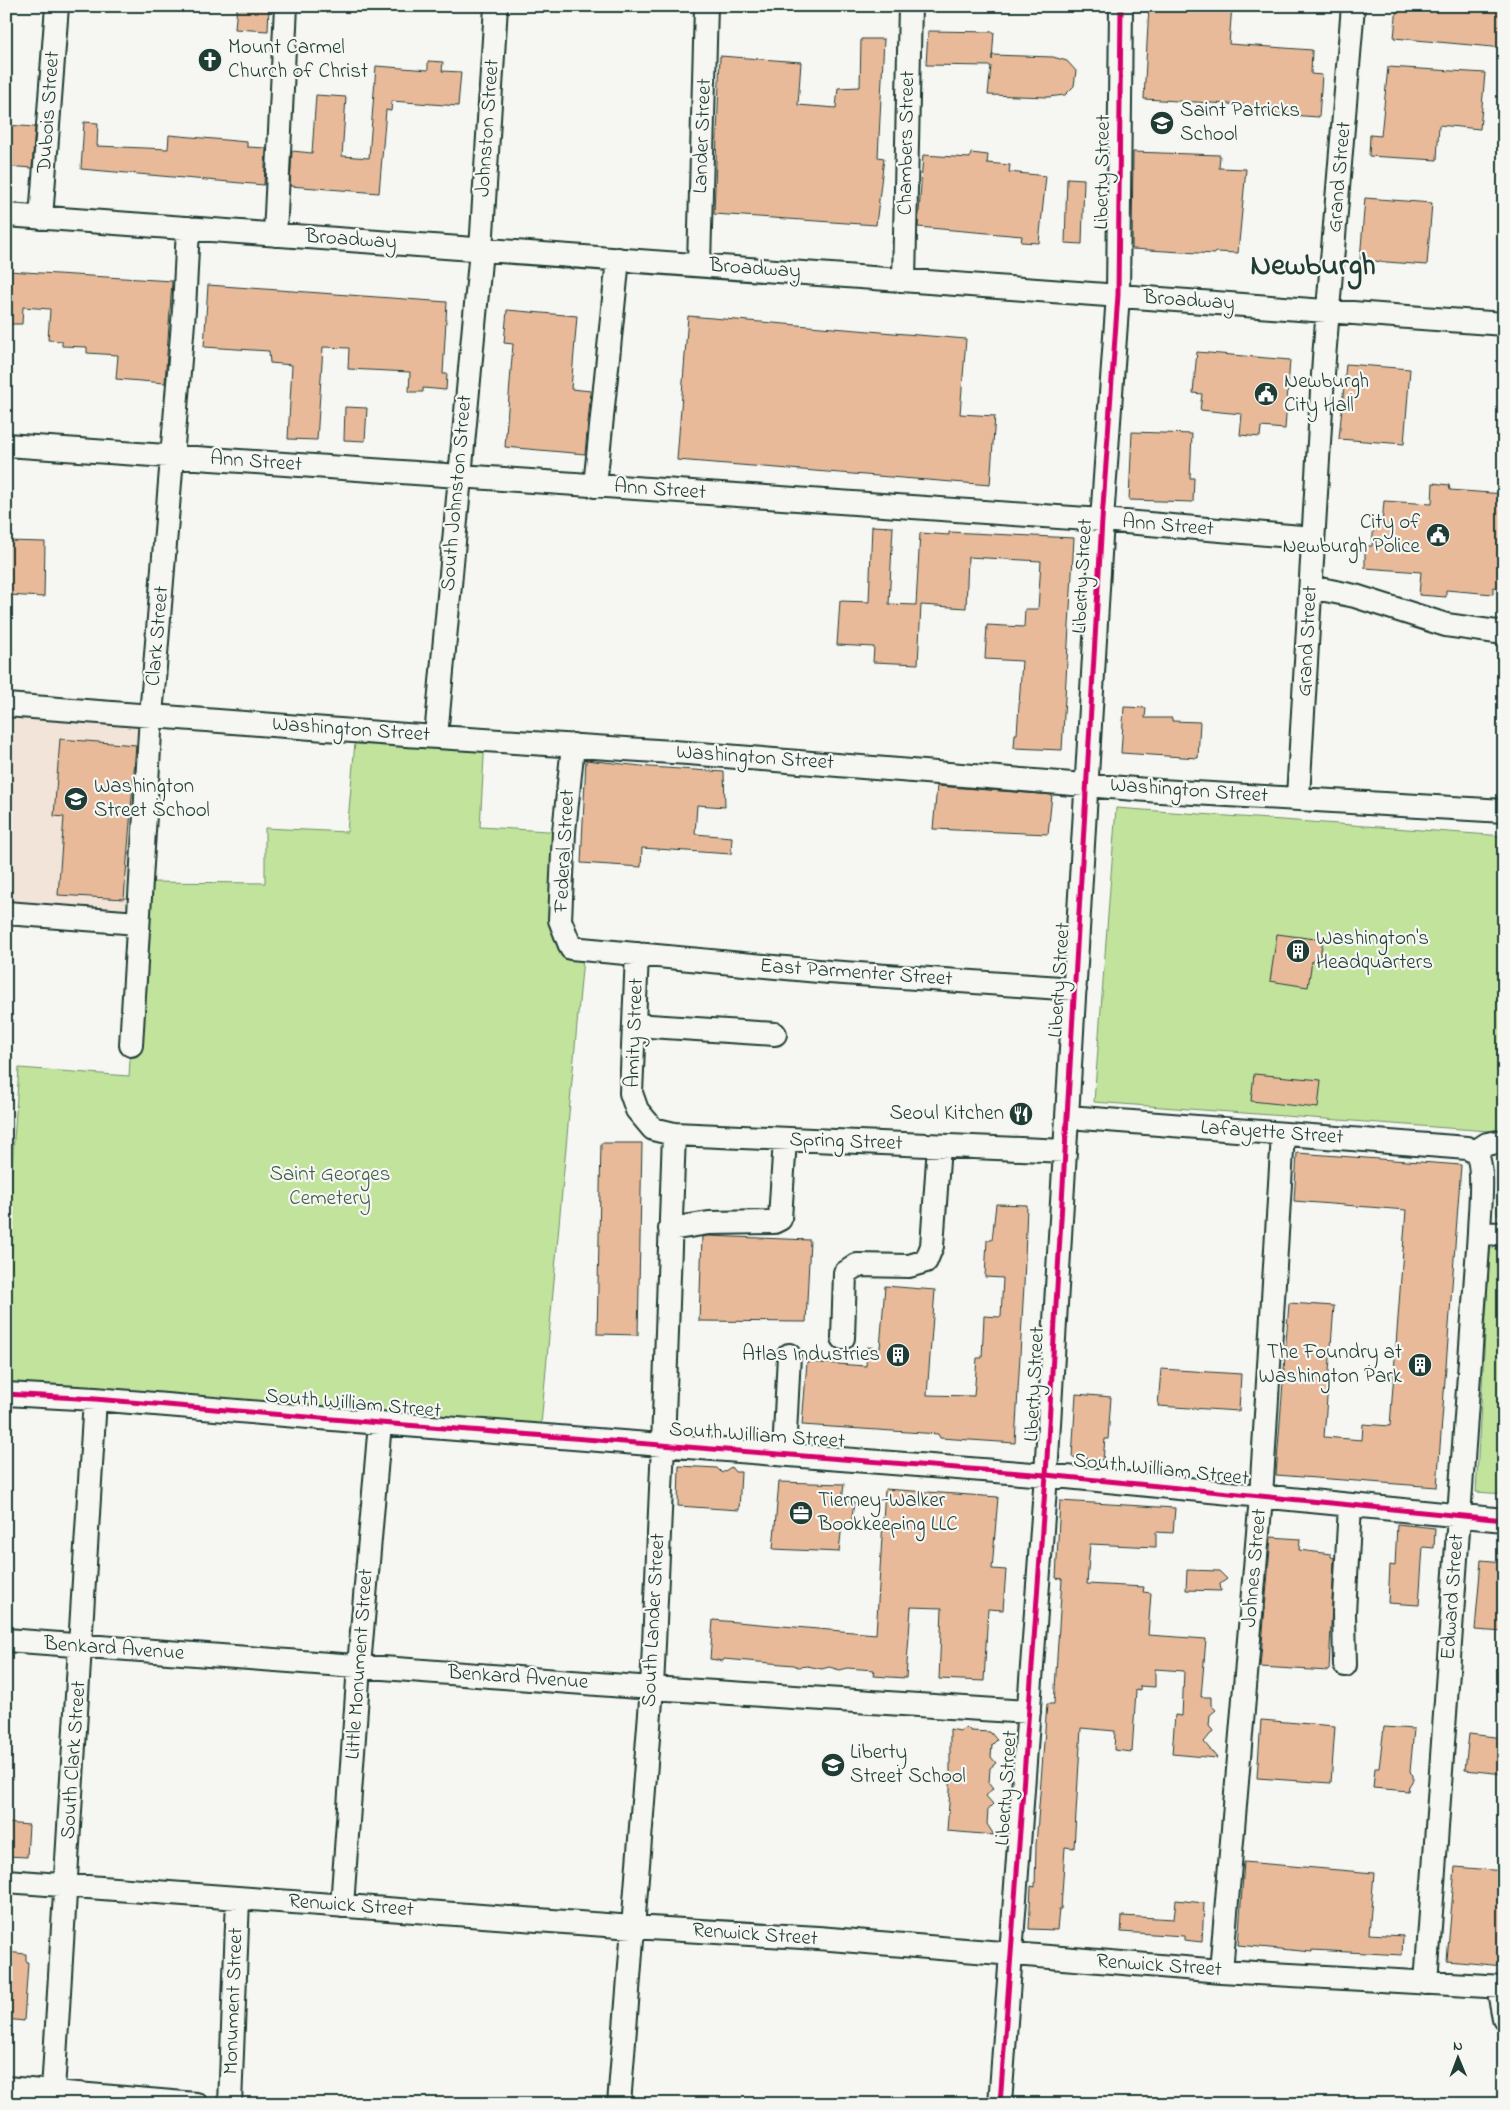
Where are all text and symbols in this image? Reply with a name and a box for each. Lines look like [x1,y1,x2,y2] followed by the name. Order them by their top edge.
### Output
[228,33,368,87] place label: Mount Carmel Church of Christ
[197,47,223,73] church icon: Mount Carmel Church of Christ
[30,50,68,175] street label: Dubois Street
[468,58,508,198] street label: Johnston Street
[891,70,923,216] street label: Chambers Street
[686,78,720,194] street label: Lander Street
[1180,96,1300,150] place label: Saint Patricks School
[1149,110,1175,136] school or university icon: Saint Patricks School
[1087,114,1121,230] street label: Liberty Street
[1320,120,1360,234] street label: Grand Street
[303,222,398,260] street label: Broadway
[1250,244,1376,290] district label: Newburgh
[707,251,802,289] street label: Broadway
[1141,283,1236,321] street label: Broadway
[1284,367,1369,423] place label: Newburgh City Hall
[1253,381,1279,407] public building icon: Newburgh City Hall
[433,394,481,592] street label: South Johnston Street
[209,444,303,480] street label: Ann Street
[613,472,707,508] street label: Ann Street
[1121,507,1215,545] street label: Ann Street
[1282,508,1421,564] place label: City of Newburgh Police
[1065,518,1103,635] street label: Liberty Street
[1425,522,1451,548] public building icon: City of Newburgh Police
[139,585,177,687] street label: Clark Street
[1290,585,1326,697] street label: Grand Street
[271,710,431,752] street label: Washington Street
[675,738,835,780] street label: Washington Street
[1109,771,1269,813] street label: Washington Street
[94,772,210,826] place label: Washington Street School
[63,786,89,812] school or university icon: Washington Street School
[547,788,583,915] street label: Federal Street
[1041,921,1081,1039] street label: Liberty Street
[1316,924,1433,978] place label: Washington's Headquarters
[1285,938,1311,964] building icon: Washington's Headquarters
[759,951,953,995] street label: East Parmenter Street
[618,978,654,1089] street label: Amity Street
[889,1099,1004,1129] place label: Seoul Kitchen
[1008,1101,1034,1127] restaurant icon: Seoul Kitchen
[1200,1113,1344,1155] street label: Lafayette Street
[789,1125,903,1161] street label: Spring Street
[270,1160,390,1216] park label: Saint Georges Cemetery
[1017,1326,1055,1443] street label: Liberty Street
[1259,1338,1403,1394] place label: The Foundry at Washington Park
[742,1340,880,1370] place label: Atlas Industries
[885,1342,911,1368] building icon: Atlas Industries
[1407,1352,1433,1378] building icon: The Foundry at Washington Park
[264,1381,442,1427] street label: South William Street
[668,1415,846,1457] street label: South William Street
[1072,1446,1250,1494] street label: South William Street
[817,1486,958,1542] place label: Tierney-Walker Bookkeeping LLC
[788,1500,814,1526] office icon: Tierney-Walker Bookkeeping LLC
[1235,1507,1275,1629] street label: Johnes Street
[634,1532,674,1708] street label: South Lander Street
[1434,1533,1472,1661] street label: Edward Street
[338,1568,382,1760] street label: Little Monument Street
[42,1629,186,1669] street label: Benkard Avenue
[446,1658,590,1698] street label: Benkard Avenue
[53,1680,95,1840] street label: South Clark Street
[988,1729,1028,1847] street label: Liberty Street
[850,1738,966,1792] place label: Liberty Street School
[820,1752,846,1778] school or university icon: Liberty Street School
[287,1887,415,1925] street label: Renwick Street
[691,1916,819,1954] street label: Renwick Street
[216,1927,252,2075] street label: Monument Street
[1095,1947,1223,1985] street label: Renwick Street
[1432,2032,1482,2082] north arrow
[1453,2036,1463,2057] text: N

